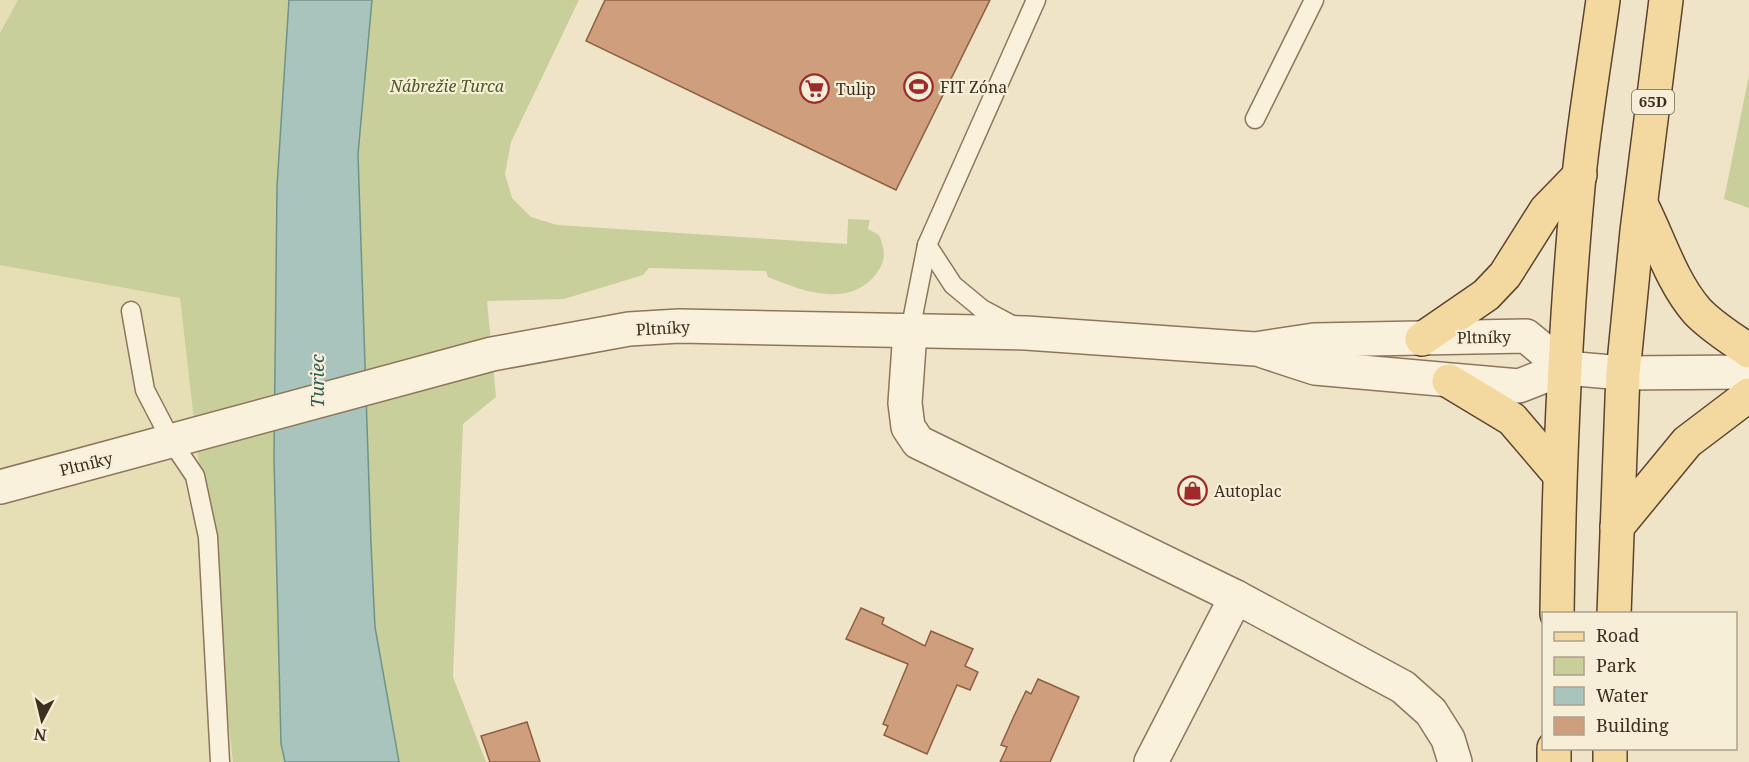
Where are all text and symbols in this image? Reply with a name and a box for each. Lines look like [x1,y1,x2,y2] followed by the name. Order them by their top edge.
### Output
[903,71,935,103] sports icon: FIT Zóna
[799,73,831,105] supermarket icon: Tulip
[389,75,505,97] park label: Nábrežie Turca
[940,76,1007,98] place label: FIT Zóna
[836,78,876,100] place label: Tulip
[1632,90,1674,114] road number: 65D
[635,316,692,340] street label: Pltníky
[1457,326,1512,348] street label: Pltníky
[305,354,329,408] water label: Turiec
[57,447,116,481] street label: Pltníky
[1177,475,1209,507] shop icon: Autoplac
[1214,480,1282,502] place label: Autoplac
[1542,612,1737,750] legend
[1596,623,1639,647] text: Road
[1596,653,1636,677] text: Park
[1596,683,1649,707] text: Water
[12,690,72,750] north arrow
[1596,713,1669,737] text: Building
[32,723,48,747] text: N

